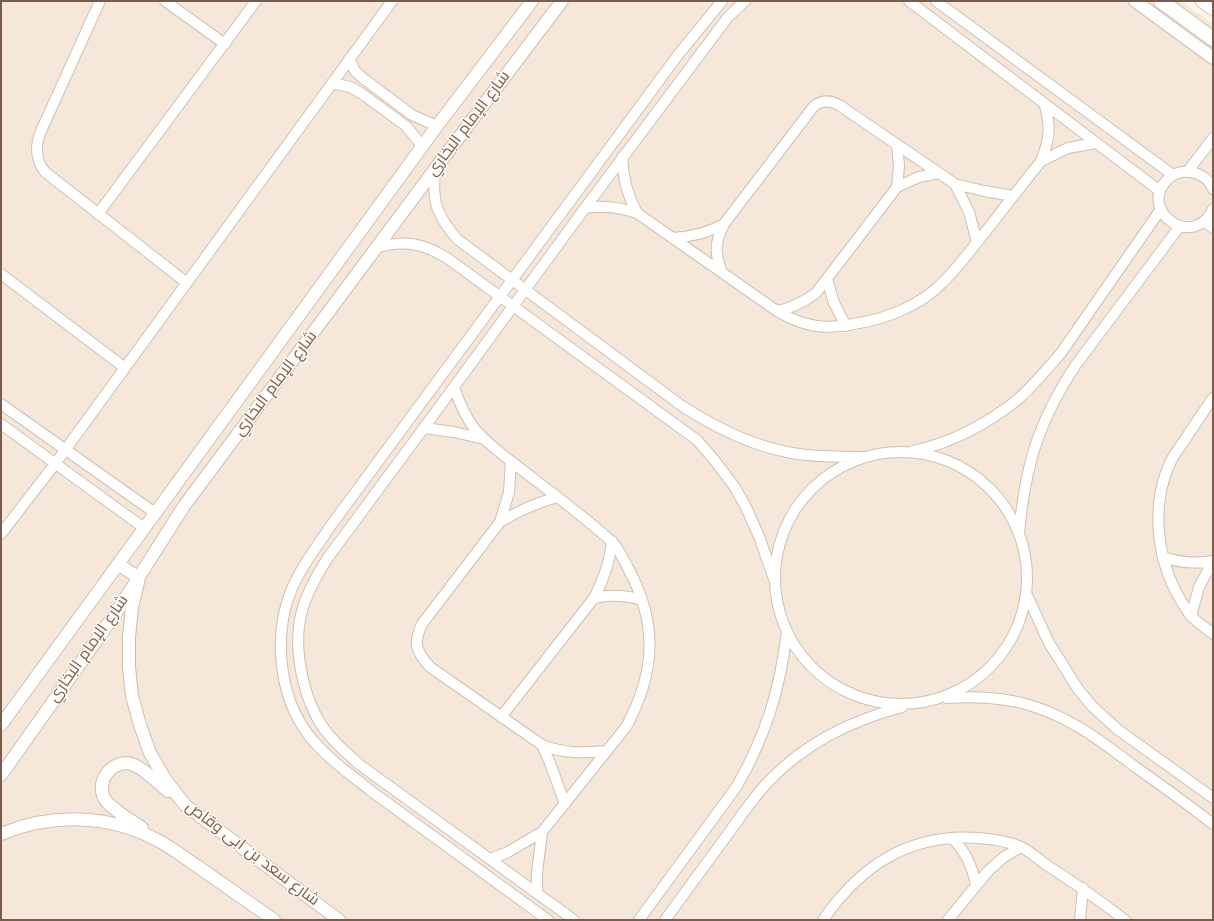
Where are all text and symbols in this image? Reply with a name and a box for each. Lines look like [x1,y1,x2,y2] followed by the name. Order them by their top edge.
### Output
[423,68,515,180] street label: شارع الإمام البخاري
[230,328,322,440] street label: شارع الإمام البخاري
[45,592,133,706] street label: شارع الإمام البخاري
[181,797,323,911] street label: شارع سعد بن ابى وقاص

